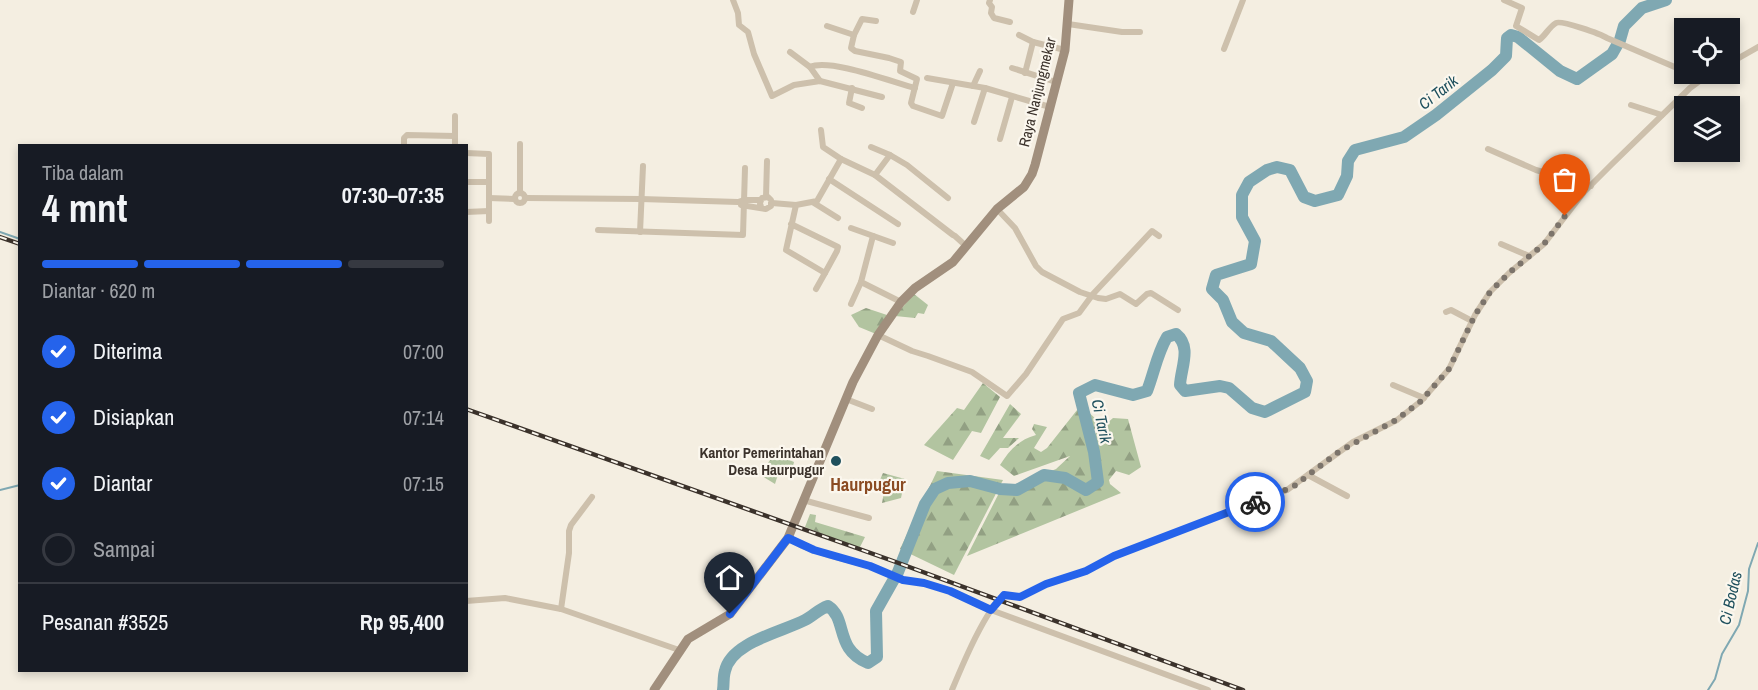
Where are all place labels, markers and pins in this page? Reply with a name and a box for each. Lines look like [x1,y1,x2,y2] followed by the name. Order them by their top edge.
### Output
[1539,154,1590,216] pin
[700,442,824,480] place label: Kantor Pemerintahan Desa Haurpugur
[829,454,843,468] marker: Kantor Pemerintahan Desa Haurpugur
[704,552,755,614] pin

